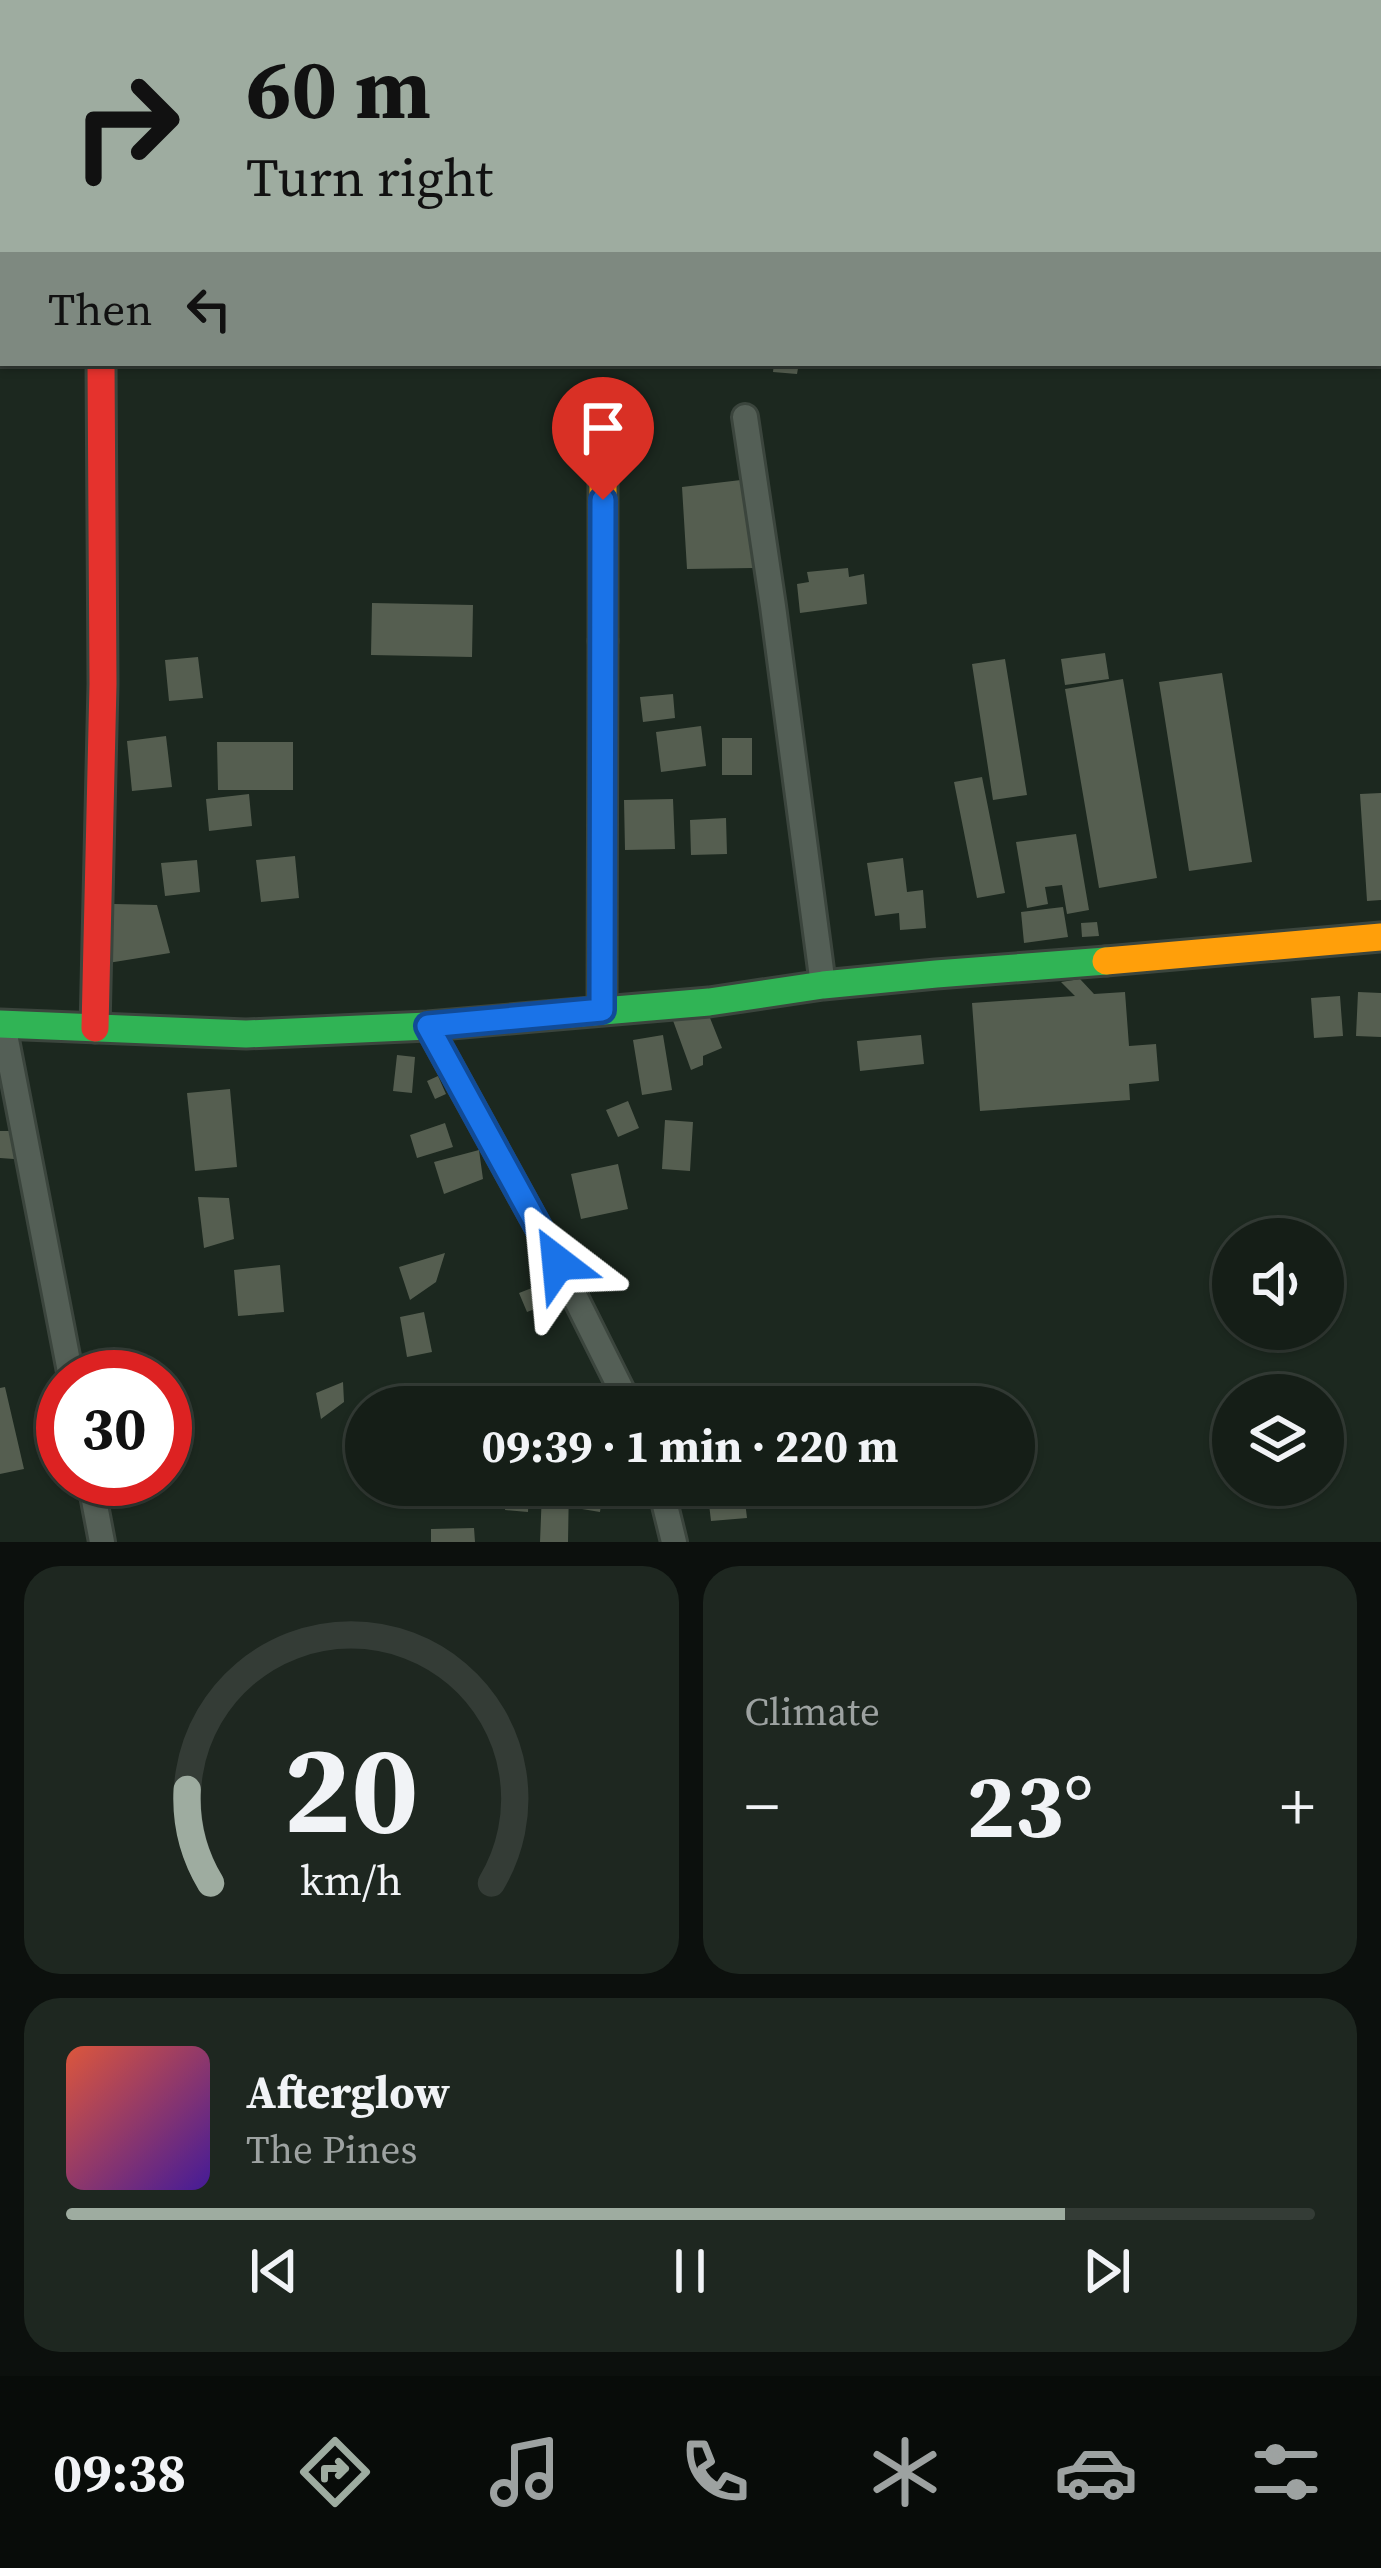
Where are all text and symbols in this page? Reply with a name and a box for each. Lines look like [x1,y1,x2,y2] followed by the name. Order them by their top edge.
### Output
[246,31,431,146] text: 60 m
[48,48,204,204] icon: right
[246,140,493,214] text: Turn right
[176,276,242,342] icon: left
[48,278,152,340] text: Then
[552,377,654,500] pin
[570,395,636,461] icon: arrive
[495,1200,621,1326] position arrow
[1212,1218,1344,1506] map controls
[1212,1218,1344,1350] button: sound
[36,1350,192,1506] speed limit sign: 30
[1212,1374,1344,1506] button: layers
[482,1415,898,1477] text: 09:39 · 1 min · 220 m
[745,1685,880,1738] text: Climate
[284,1703,419,1874] text: 20
[966,1744,1093,1867] text: 23°
[745,1761,779,1851] text: −
[1280,1761,1315,1851] text: +
[300,1851,402,1909] text: km/h
[246,2061,450,2123] text: Afterglow
[246,2123,417,2176] text: The Pines
[241,2238,307,2304] icon: previous
[657,2238,723,2304] icon: pause
[1074,2238,1140,2304] icon: next
[293,2430,377,2514] icon: directions
[483,2430,567,2514] icon: music
[673,2430,757,2514] icon: phone
[863,2430,947,2514] icon: climate
[1054,2430,1138,2514] icon: car
[1244,2430,1328,2514] icon: filters
[53,2435,186,2509] text: 09:38

